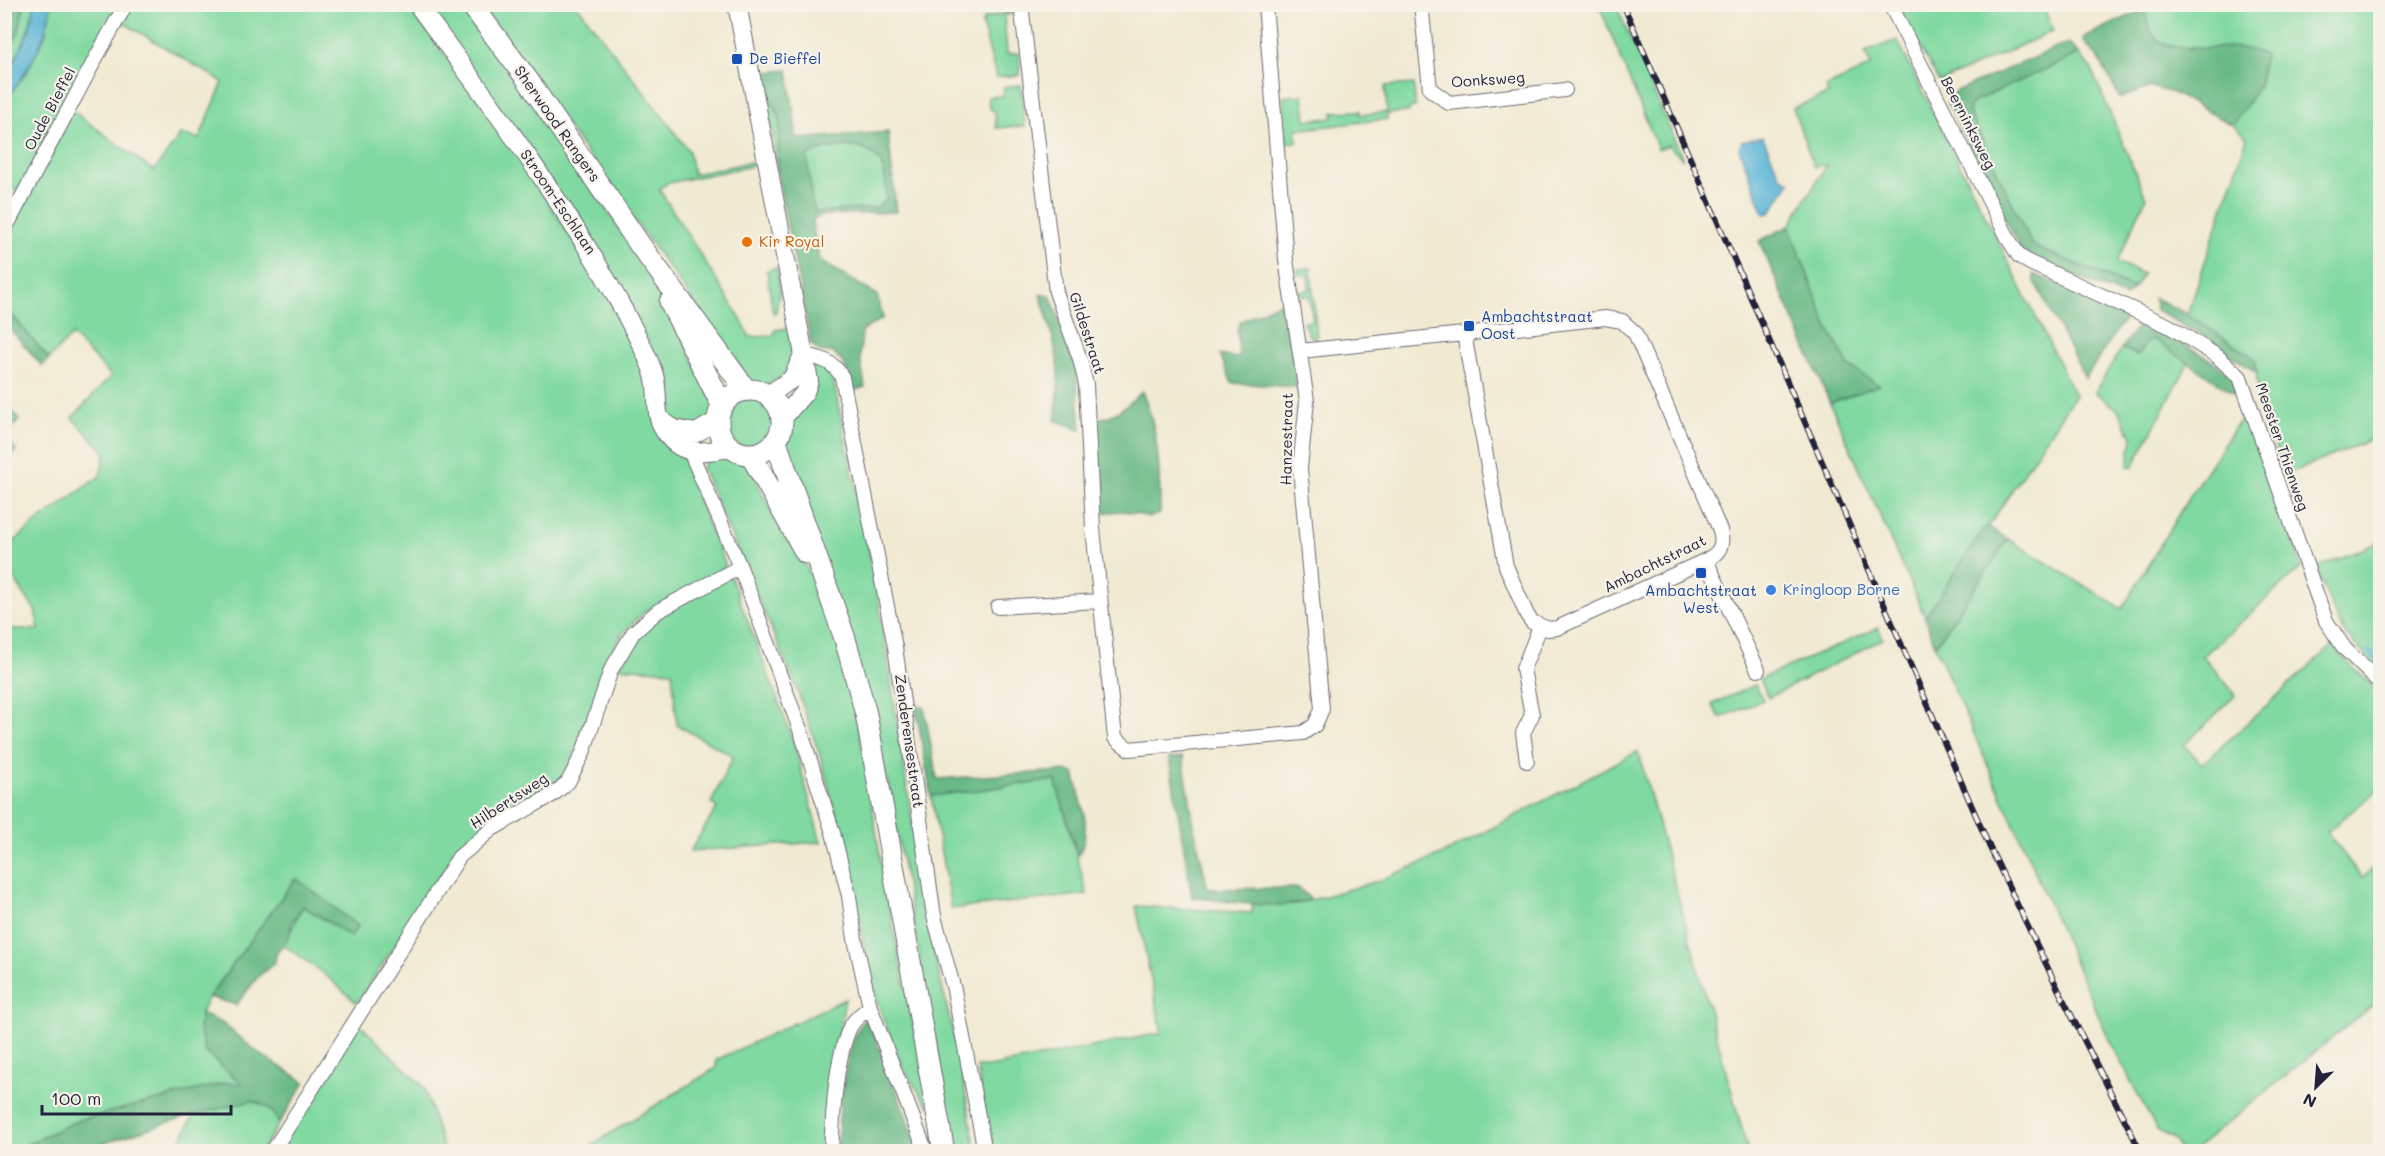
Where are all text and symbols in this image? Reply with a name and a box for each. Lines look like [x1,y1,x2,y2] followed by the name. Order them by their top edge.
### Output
[749,48,821,68] place label: De Bieffel
[730,52,744,66] marker: De Bieffel
[510,61,605,185] street label: Sherwood Rangers
[19,63,79,154] street label: Oude Bieffel
[1450,66,1526,92] street label: Oonksweg
[1937,73,2001,173] street label: Beerninksweg
[516,145,601,258] street label: Stroom-Eschlaan
[759,231,824,251] place label: Kir Royal
[740,235,754,249] marker: Kir Royal
[1065,289,1111,376] street label: Gildestraat
[1481,306,1593,343] place label: Ambachtstraat Oost
[1462,319,1476,333] marker: Ambachtstraat Oost
[2252,380,2314,514] street label: Meester Thienweg
[1275,392,1297,485] street label: Hanzestraat
[1600,530,1709,597] street label: Ambachtstraat
[1694,566,1708,580] marker: Ambachtstraat West
[1783,579,1900,599] place label: Kringloop Borne
[1645,580,1757,617] place label: Ambachtstraat West
[1764,583,1778,597] marker: Kringloop Borne
[891,673,929,809] street label: Zenderensestraat
[466,767,551,833] street label: Hilbertsweg
[2286,1057,2346,1117] north arrow
[42,1078,231,1116] scale bar
[51,1086,101,1110] text: 100 m
[2300,1089,2319,1113] text: N

